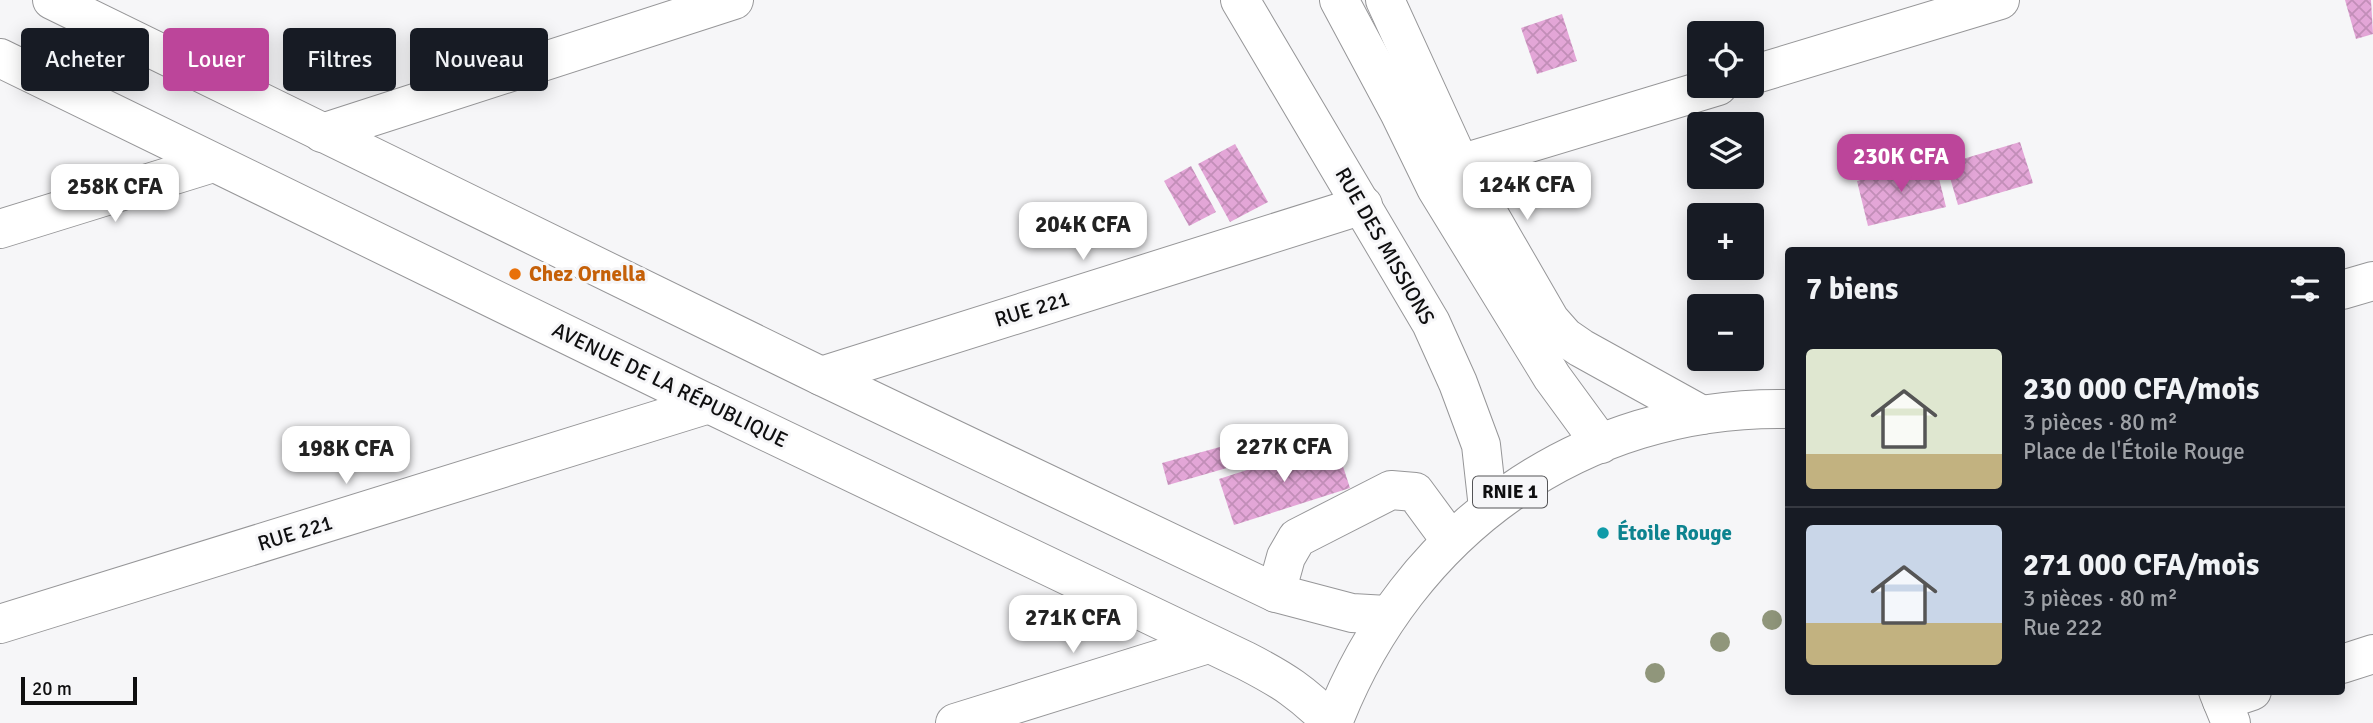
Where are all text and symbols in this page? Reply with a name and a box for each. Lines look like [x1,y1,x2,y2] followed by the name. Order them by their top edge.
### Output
[1687,21,1764,371] map controls
[1687,21,1764,98] button: locate
[21,28,149,91] chip: Acheter
[163,28,269,91] chip: Louer
[283,28,396,91] chip: Filtres
[410,28,548,91] chip: Nouveau
[1687,112,1764,189] button: layers
[1829,134,1973,194] pin: 230K CFA
[1853,142,1949,171] text: 230K CFA
[1455,162,1599,222] pin: 124K CFA
[1329,163,1441,329] street label: RUE DES MISSIONS
[43,164,187,224] pin: 258K CFA
[1479,170,1575,199] text: 124K CFA
[67,172,163,201] text: 258K CFA
[1011,202,1155,262] pin: 204K CFA
[1687,203,1764,280] button: +
[1035,210,1131,239] text: 204K CFA
[529,261,646,287] place label: Chez Ornella
[507,266,523,282] marker: Chez Ornella
[2286,270,2324,308] icon: filters
[1806,271,1898,308] text: 7 biens
[991,285,1073,333] street label: RUE 221
[1687,294,1764,371] button: −
[548,317,792,453] street label: AVENUE DE LA RÉPUBLIQUE
[2023,371,2259,408] text: 230 000 CFA/mois
[1862,377,1946,461] icon: home
[2023,408,2178,437] text: 3 pièces · 80 m²
[1212,424,1356,484] pin: 227K CFA
[274,426,418,486] pin: 198K CFA
[1236,432,1332,461] text: 227K CFA
[298,434,394,463] text: 198K CFA
[2023,437,2245,466] text: Place de l'Étoile Rouge
[1473,477,1547,508] road number: RNIE 1
[254,509,336,557] street label: RUE 221
[1617,519,1732,546] place label: Étoile Rouge
[1595,525,1611,541] marker: Étoile Rouge
[2023,547,2259,584] text: 271 000 CFA/mois
[1862,553,1946,637] icon: home
[2023,584,2178,613] text: 3 pièces · 80 m²
[1001,596,1145,655] pin: 271K CFA
[1025,603,1121,632] text: 271K CFA
[2023,613,2103,642] text: Rue 222
[21,674,136,706] scale bar
[32,677,72,701] text: 20 m

